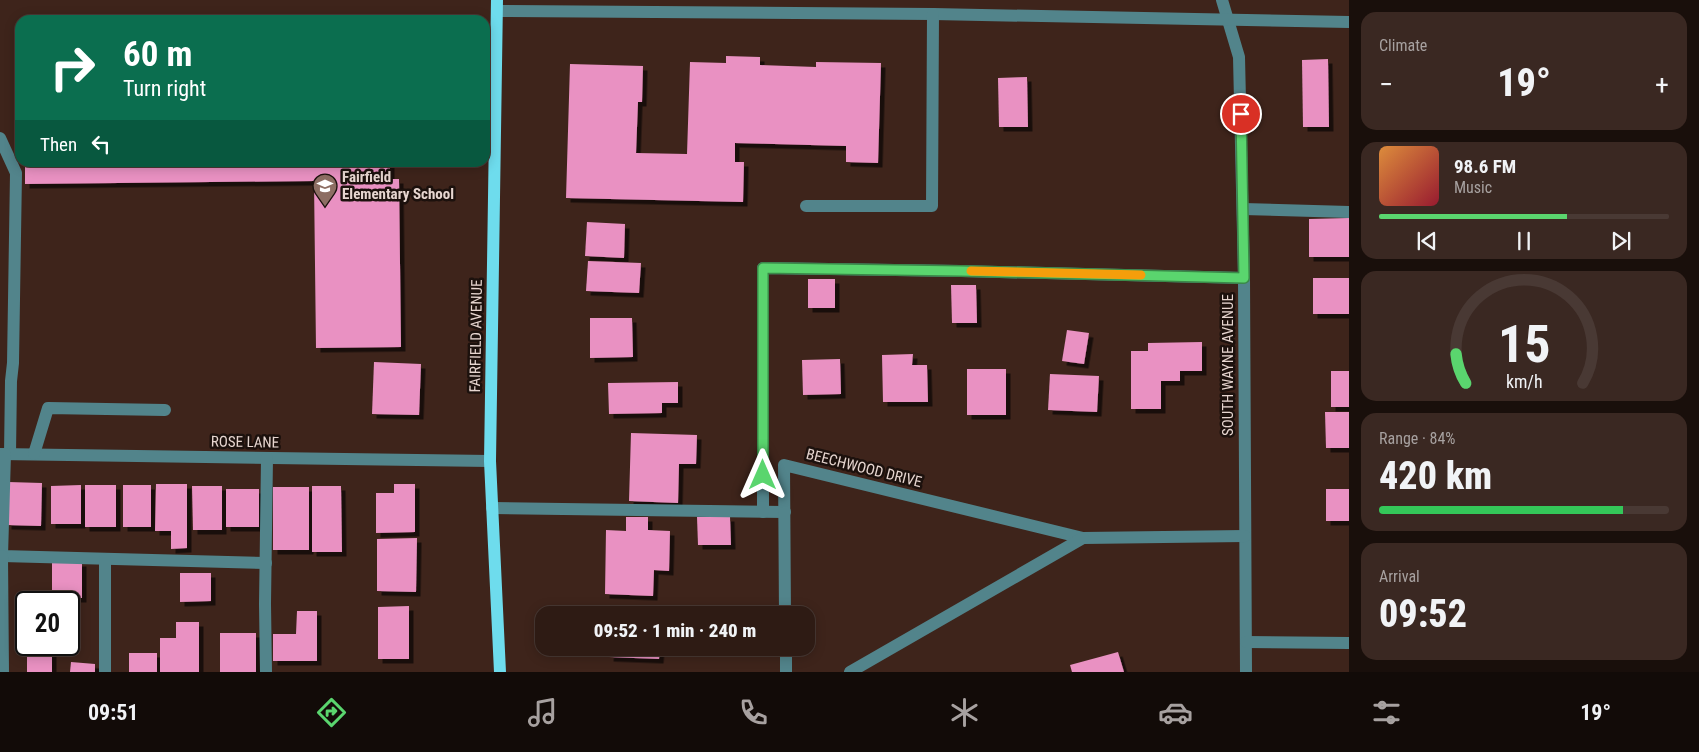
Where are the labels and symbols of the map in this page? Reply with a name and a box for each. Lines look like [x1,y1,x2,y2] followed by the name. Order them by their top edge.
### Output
[1220,93,1262,135] pin
[342,168,454,203] place label: Fairfield Elementary School
[312,173,338,207] school or university icon: Fairfield Elementary School
[466,279,486,393] street label: FAIRFIELD AVENUE
[1219,294,1237,436] street label: SOUTH WAYNE AVENUE
[211,432,279,452] street label: ROSE LANE
[804,445,924,491] street label: BEECHWOOD DRIVE
[736,448,788,500] position arrow
[15,591,80,656] speed limit sign: 20

